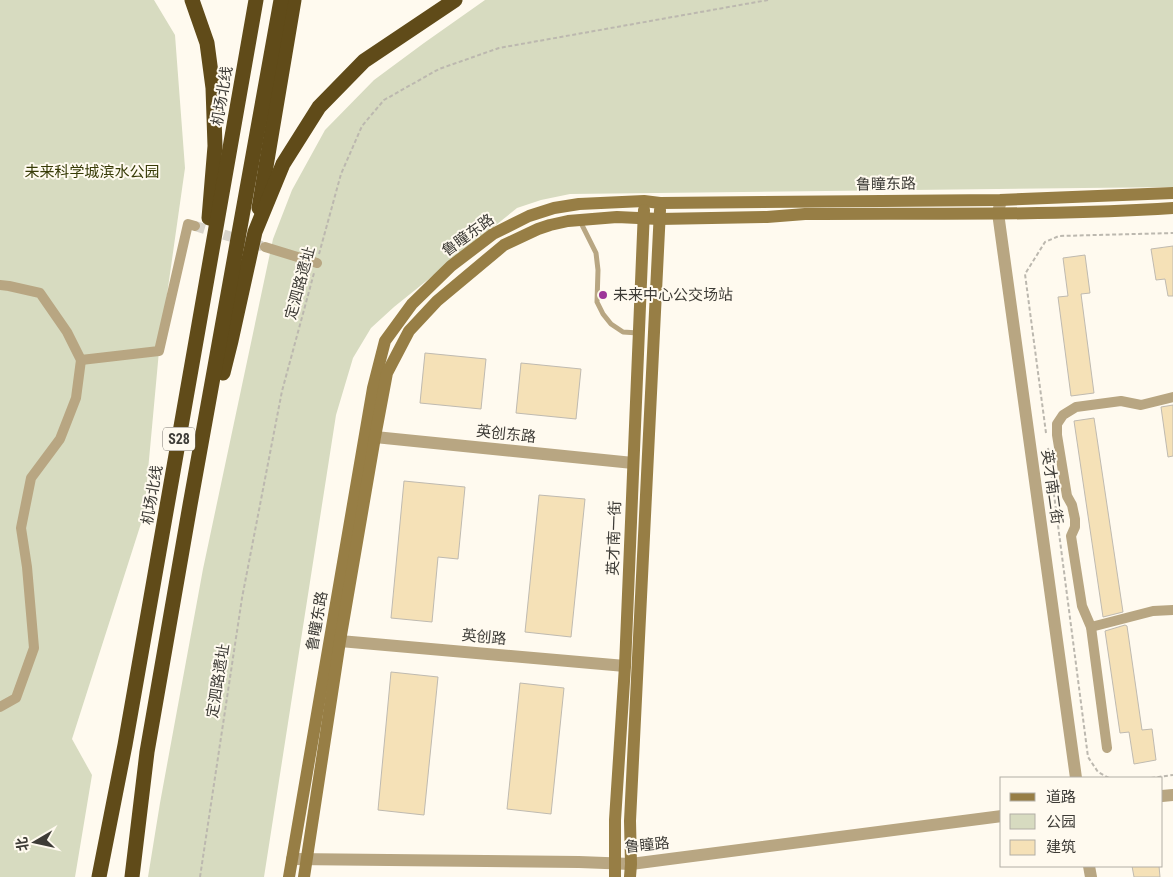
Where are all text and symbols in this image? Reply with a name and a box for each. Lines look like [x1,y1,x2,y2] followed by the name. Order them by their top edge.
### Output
[208,65,236,127] street label: 机场北线
[24,163,160,181] park label: 未来科学城滨水公园
[856,174,916,194] street label: 鲁瞳东路
[438,210,498,260] street label: 鲁瞳东路
[282,244,318,322] street label: 定泗路遗址
[613,286,733,304] place label: 未来中心公交场站
[597,289,609,301] marker: 未来中心公交场站
[475,422,537,446] street label: 英创东路
[163,428,195,450] road number: S28
[1038,449,1066,525] street label: 英才南二街
[138,464,166,526] street label: 机场北线
[604,500,624,576] street label: 英才南一街
[303,590,331,652] street label: 鲁瞳东路
[461,626,507,648] street label: 英创路
[203,643,233,719] street label: 定泗路遗址
[1000,777,1163,867] legend
[1046,788,1076,806] text: 道路
[1046,813,1076,831] text: 公园
[10,817,60,867] north arrow
[624,834,670,856] street label: 鲁瞳路
[13,836,31,852] text: 北
[1046,838,1076,856] text: 建筑

